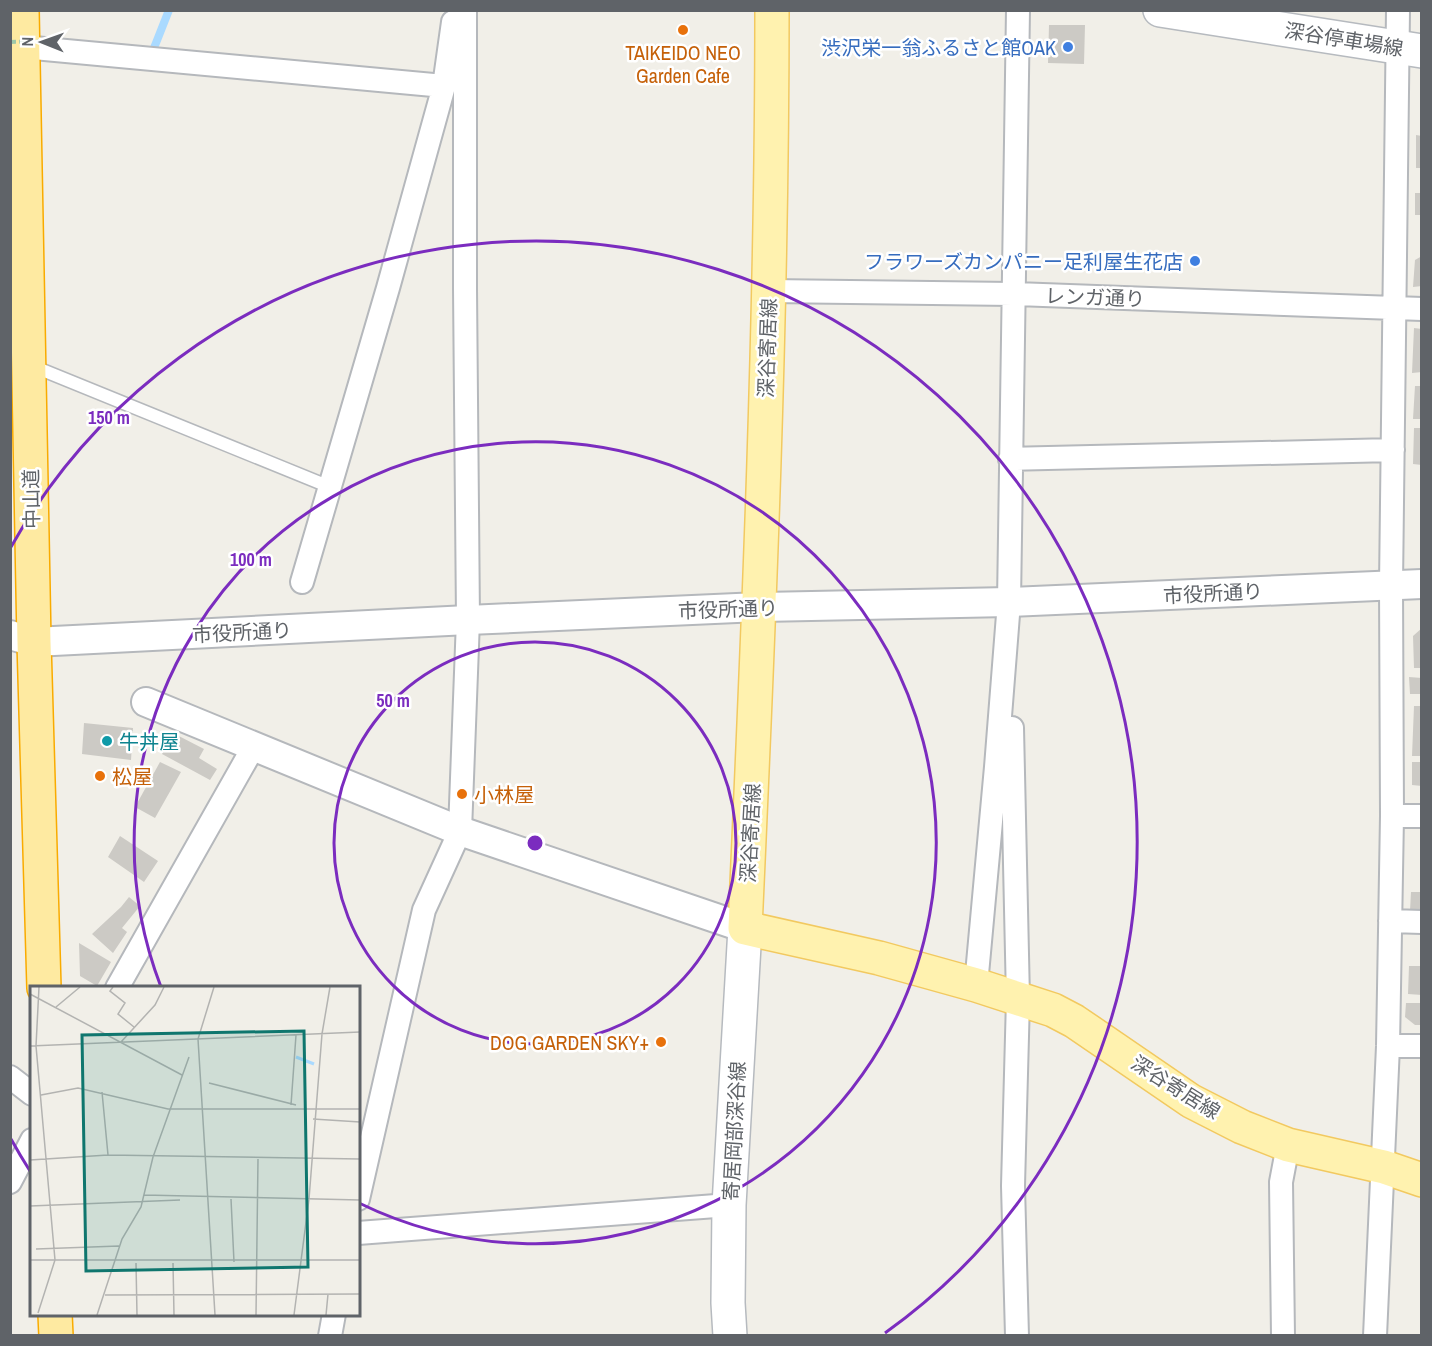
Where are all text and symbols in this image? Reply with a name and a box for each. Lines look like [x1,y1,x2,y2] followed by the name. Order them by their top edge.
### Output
[12,12,72,72] north arrow
[1283,16,1405,62] street label: 深谷停車場線
[676,23,690,37] marker: TAIKEIDO NEO Garden Cafe
[821,34,1056,61] place label: 渋沢栄一翁ふるさと館OAK
[16,37,38,47] text: N
[625,39,741,89] place label: TAIKEIDO NEO Garden Cafe
[1061,40,1075,54] marker: 渋沢栄一翁ふるさと館OAK
[864,248,1183,275] place label: フラワーズカンパニー足利屋生花店
[1188,254,1202,268] marker: フラワーズカンパニー足利屋生花店
[1045,282,1145,312] street label: レンガ通り
[752,298,782,398] street label: 深谷寄居線
[88,405,130,430] text: 150 m
[17,469,45,529] street label: 中山道
[230,547,272,572] text: 100 m
[1162,577,1264,609] street label: 市役所通り
[678,594,778,624] street label: 市役所通り
[191,616,293,648] street label: 市役所通り
[376,688,410,713] text: 50 m
[119,728,179,755] place label: 牛丼屋
[100,734,114,748] marker: 牛丼屋
[112,763,152,790] place label: 松屋
[93,769,107,783] marker: 松屋
[474,781,534,808] place label: 小林屋
[734,782,766,884] street label: 深谷寄居線
[455,787,469,801] marker: 小林屋
[525,833,545,853] centre of rings
[30,986,360,1316] inset map
[490,1029,649,1056] place label: DOG GARDEN SKY+
[654,1035,668,1049] marker: DOG GARDEN SKY+
[1126,1049,1226,1125] street label: 深谷寄居線
[717,1060,751,1202] street label: 寄居岡部深谷線

